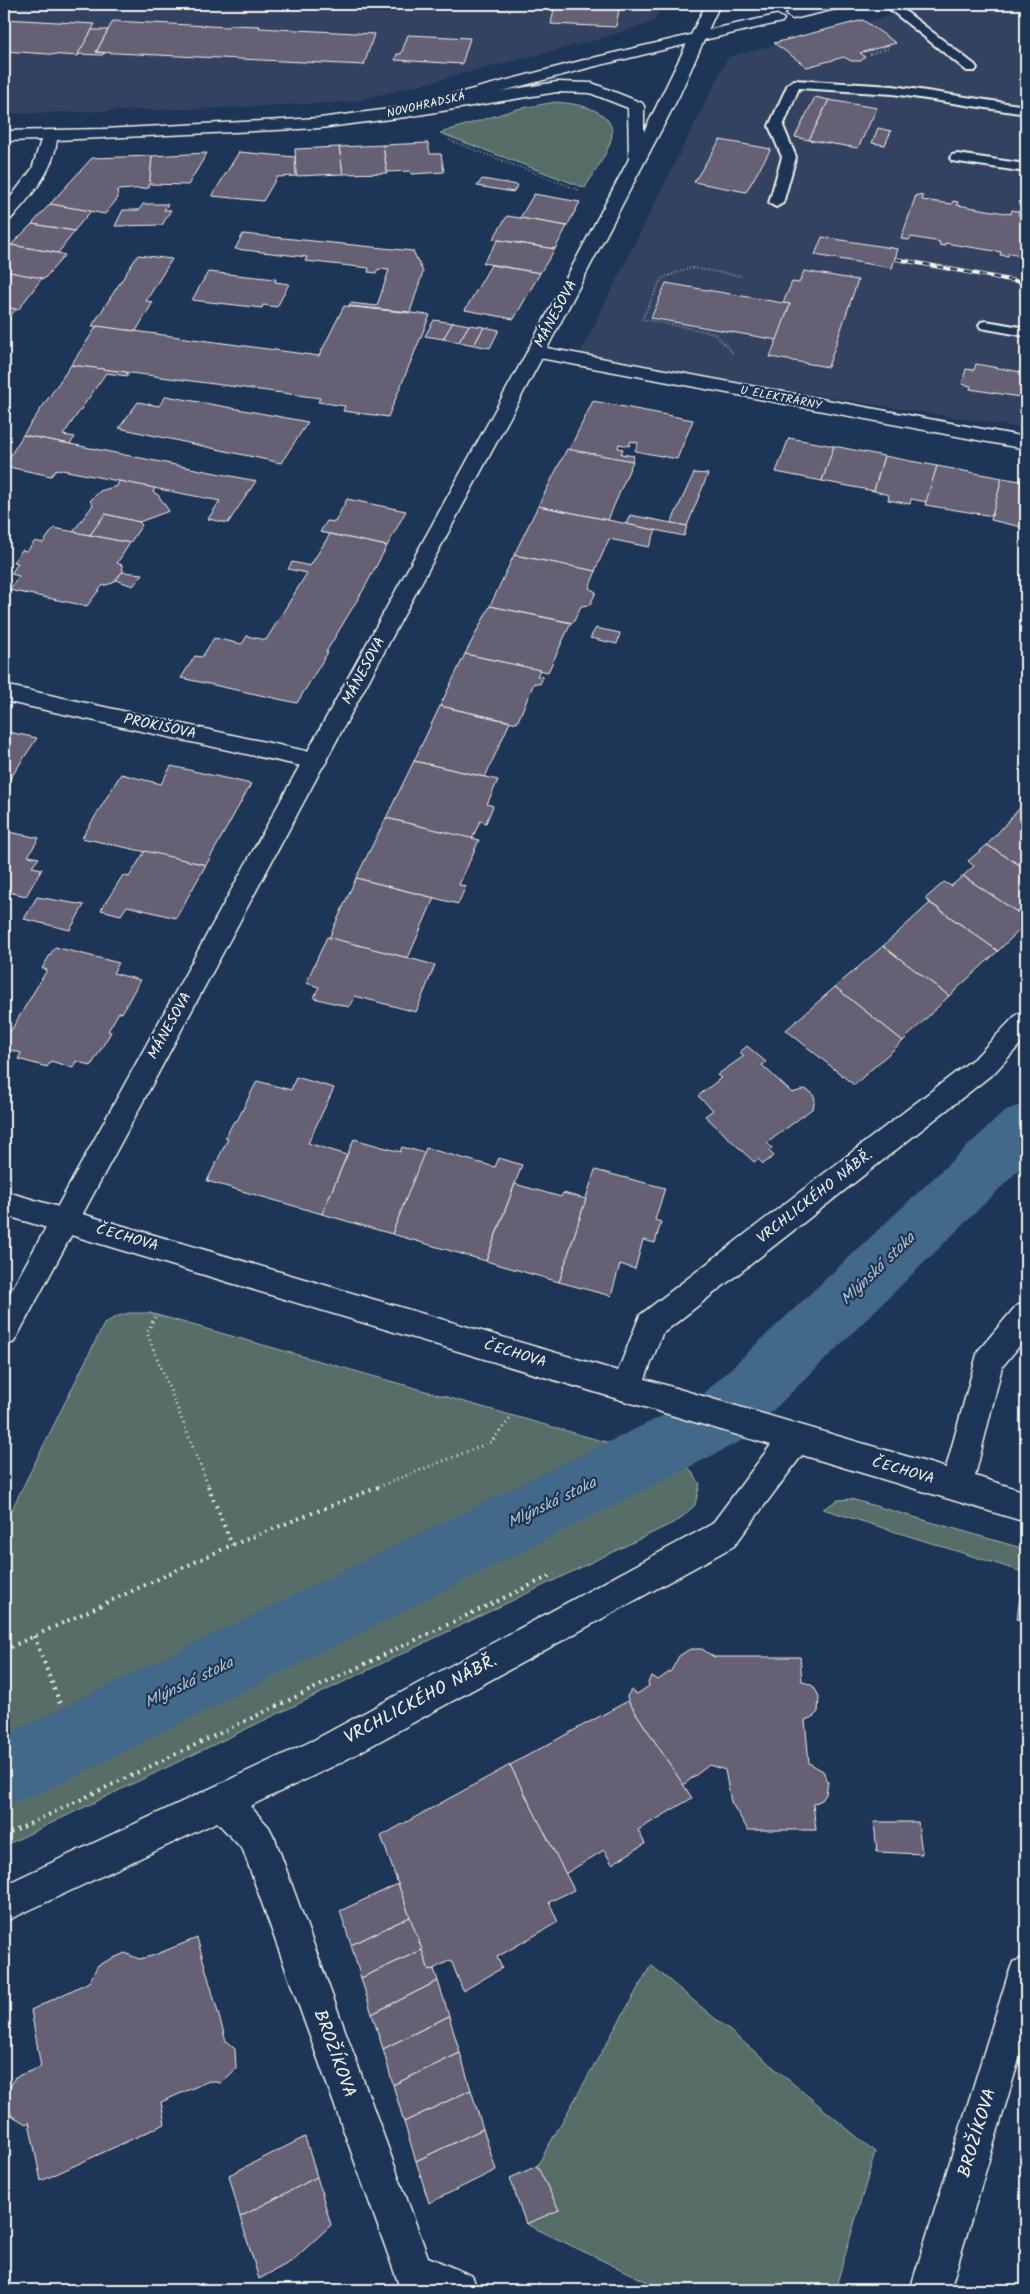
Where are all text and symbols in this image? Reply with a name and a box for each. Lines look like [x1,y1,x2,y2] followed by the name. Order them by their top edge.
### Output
[385,87,467,123] street label: NOVOHRADSKÁ
[528,276,584,352] street label: MÁNESOVA
[739,381,824,415] street label: U ELEKTRÁRNY
[336,633,392,709] street label: MÁNESOVA
[121,708,199,746] street label: PROKIŠOVA
[142,988,198,1064] street label: MÁNESOVA
[752,1144,878,1250] street label: VRCHLICKÉHO NÁBŘ.
[93,1218,161,1258] street label: ČECHOVA
[835,1226,922,1311] water label: Mlýnská stoka
[481,1333,549,1375] street label: ČECHOVA
[869,1451,937,1491] street label: ČECHOVA
[503,1470,602,1535] water label: Mlýnská stoka
[339,1647,503,1753] street label: VRCHLICKÉHO NÁBŘ.
[140,1650,239,1715] water label: Mlýnská stoka
[305,2006,363,2102] street label: BROŽÍKOVA
[951,2085,1005,2181] street label: BROŽÍKOVA

